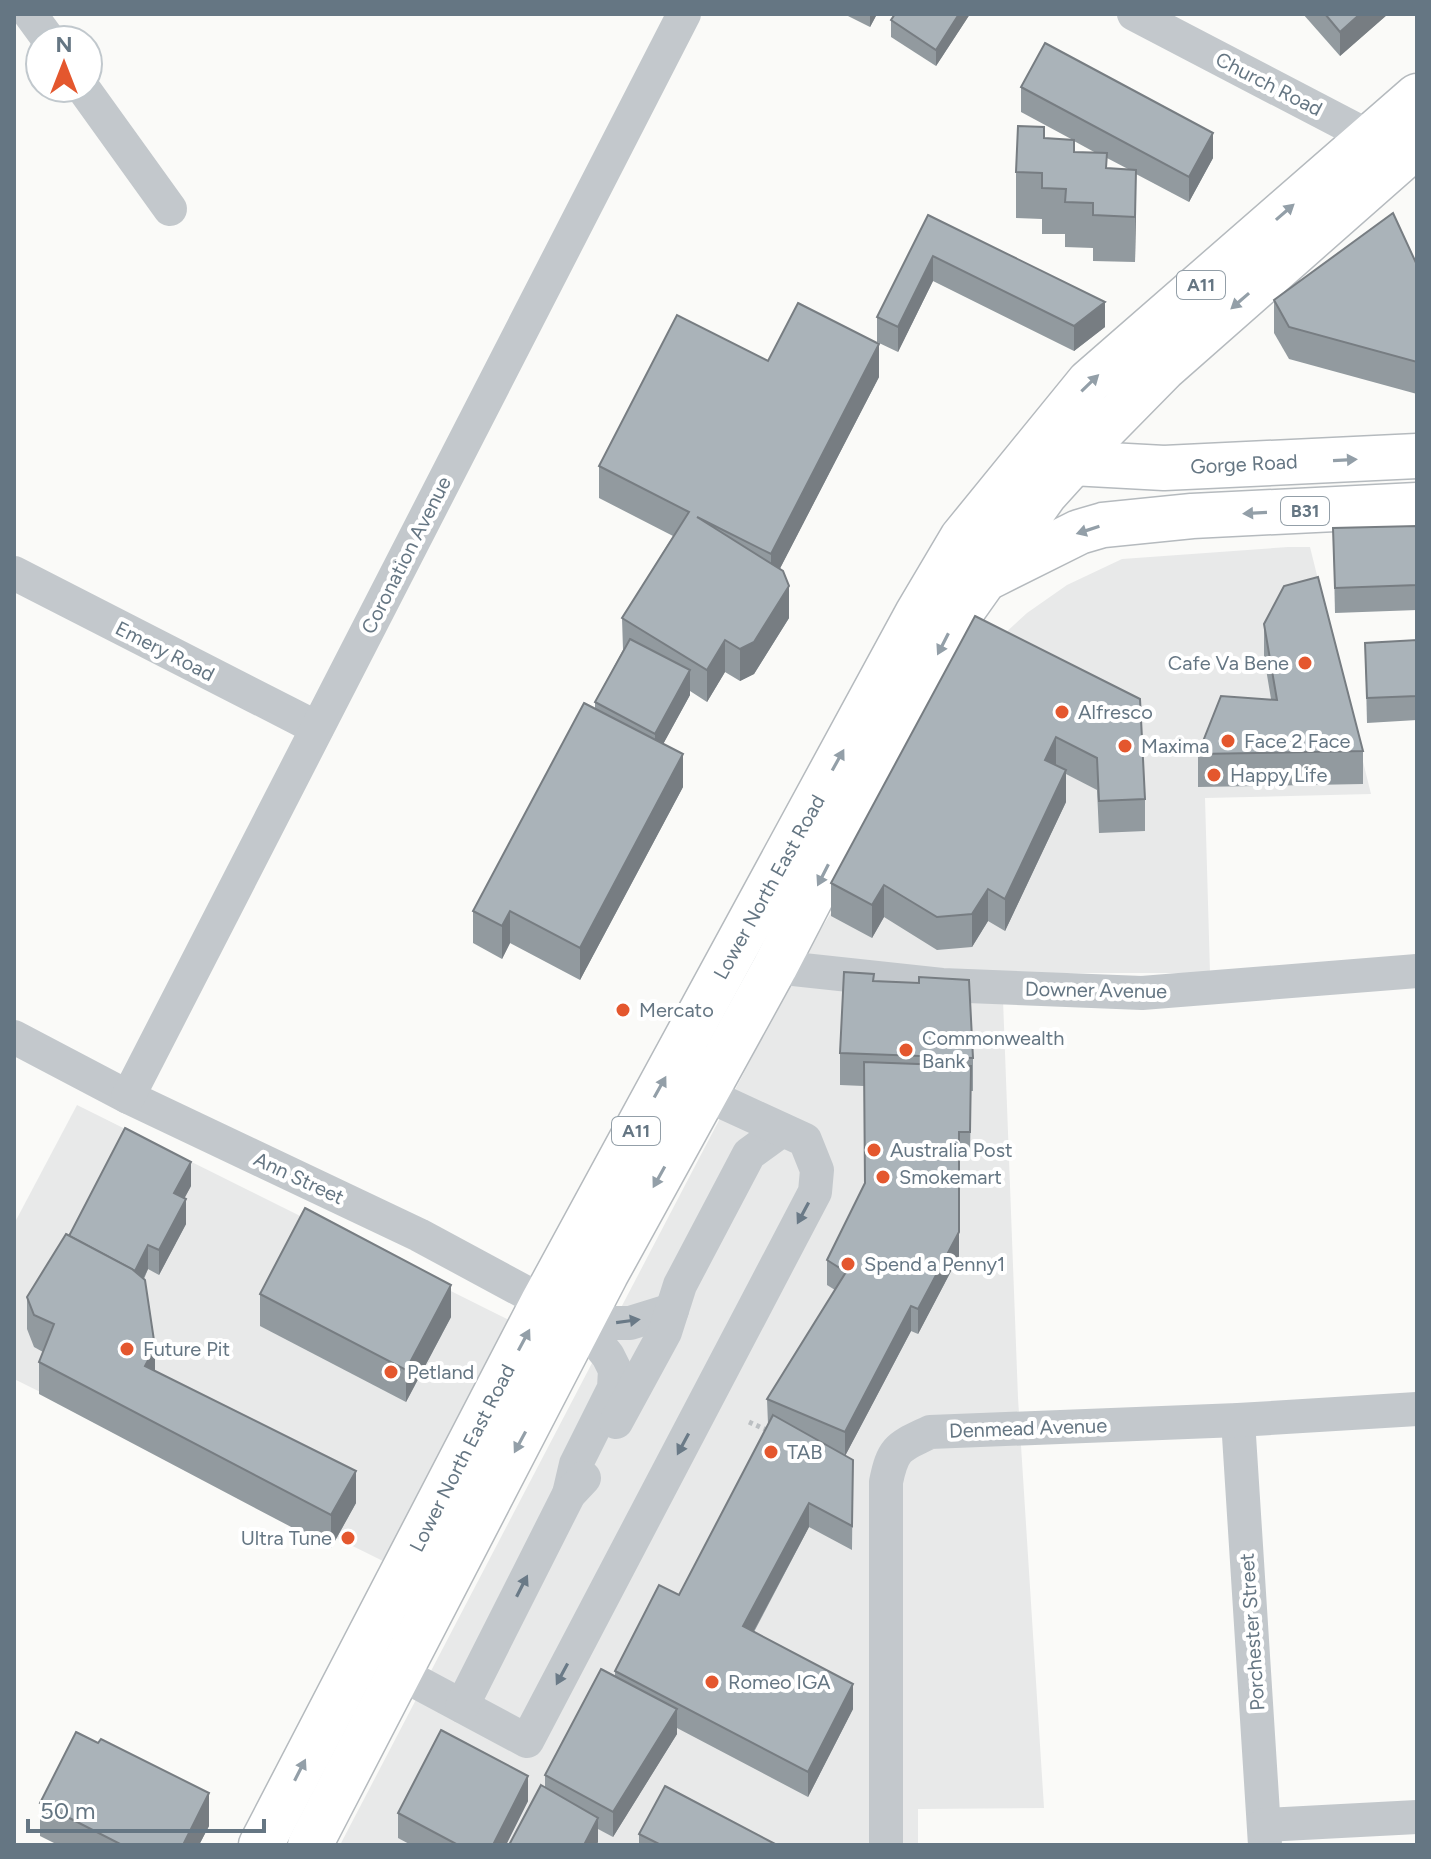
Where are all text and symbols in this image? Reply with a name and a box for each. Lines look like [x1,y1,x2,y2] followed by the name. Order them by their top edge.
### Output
[24,24,104,104] north arrow
[55,31,73,58] text: N
[1212,47,1326,121] street label: Church Road
[1276,203,1295,221] one-way arrow
[1177,271,1225,299] road number: A11
[1231,291,1250,309] one-way arrow
[1080,374,1099,393] one-way arrow
[1190,449,1298,479] street label: Gorge Road
[1333,453,1358,466] one-way arrow
[356,472,456,638] street label: Coronation Avenue
[1281,497,1329,525] road number: B31
[1242,507,1267,520] one-way arrow
[1075,524,1099,537] one-way arrow
[111,616,219,686] street label: Emery Road
[936,633,950,656] one-way arrow
[1168,651,1289,675] place label: Cafe Va Bene
[1296,654,1314,672] marker: Cafe Va Bene
[1078,700,1153,724] place label: Alfresco
[1053,703,1071,721] marker: Alfresco
[1244,729,1351,753] place label: Face 2 Face
[1219,732,1237,750] marker: Face 2 Face
[1141,734,1209,758] place label: Maxima
[1116,737,1134,755] marker: Maxima
[831,748,844,771] one-way arrow
[1230,763,1327,787] place label: Happy Life
[1205,766,1223,784] marker: Happy Life
[708,791,830,983] street label: Lower North East Road
[816,864,830,886] one-way arrow
[1025,977,1167,1003] street label: Downer Avenue
[639,998,714,1022] place label: Mercato
[614,1001,632,1019] marker: Mercato
[922,1026,1064,1073] place label: Commonwealth Bank
[897,1041,915,1059] marker: Commonwealth Bank
[654,1075,667,1098] one-way arrow
[612,1117,660,1145] road number: A11
[890,1138,1013,1162] place label: Australia Post
[865,1141,883,1159] marker: Australia Post
[250,1147,348,1209] street label: Ann Street
[899,1165,1002,1189] place label: Smokemart
[652,1166,666,1189] one-way arrow
[874,1168,892,1186] marker: Smokemart
[797,1202,810,1225] one-way arrow
[864,1252,1005,1276] place label: Spend a Penny1
[839,1255,857,1273] marker: Spend a Penny1
[616,1315,641,1328] one-way arrow
[517,1329,530,1352] one-way arrow
[143,1337,230,1361] place label: Future Pit
[118,1340,136,1358] marker: Future Pit
[404,1360,520,1556] street label: Lower North East Road
[407,1360,474,1384] place label: Petland
[382,1363,400,1381] marker: Petland
[948,1413,1108,1443] street label: Denmead Avenue
[514,1431,527,1454] one-way arrow
[677,1433,691,1455] one-way arrow
[787,1440,822,1464] place label: TAB
[762,1443,780,1461] marker: TAB
[241,1526,332,1550] place label: Ultra Tune
[339,1529,357,1547] marker: Ultra Tune
[1235,1552,1269,1712] street label: Porchester Street
[515,1575,529,1598] one-way arrow
[556,1663,569,1686] one-way arrow
[728,1670,831,1694] place label: Romeo IGA
[703,1673,721,1691] marker: Romeo IGA
[294,1758,307,1781] one-way arrow
[28,1783,264,1833] scale bar
[40,1796,96,1825] text: 50 m

